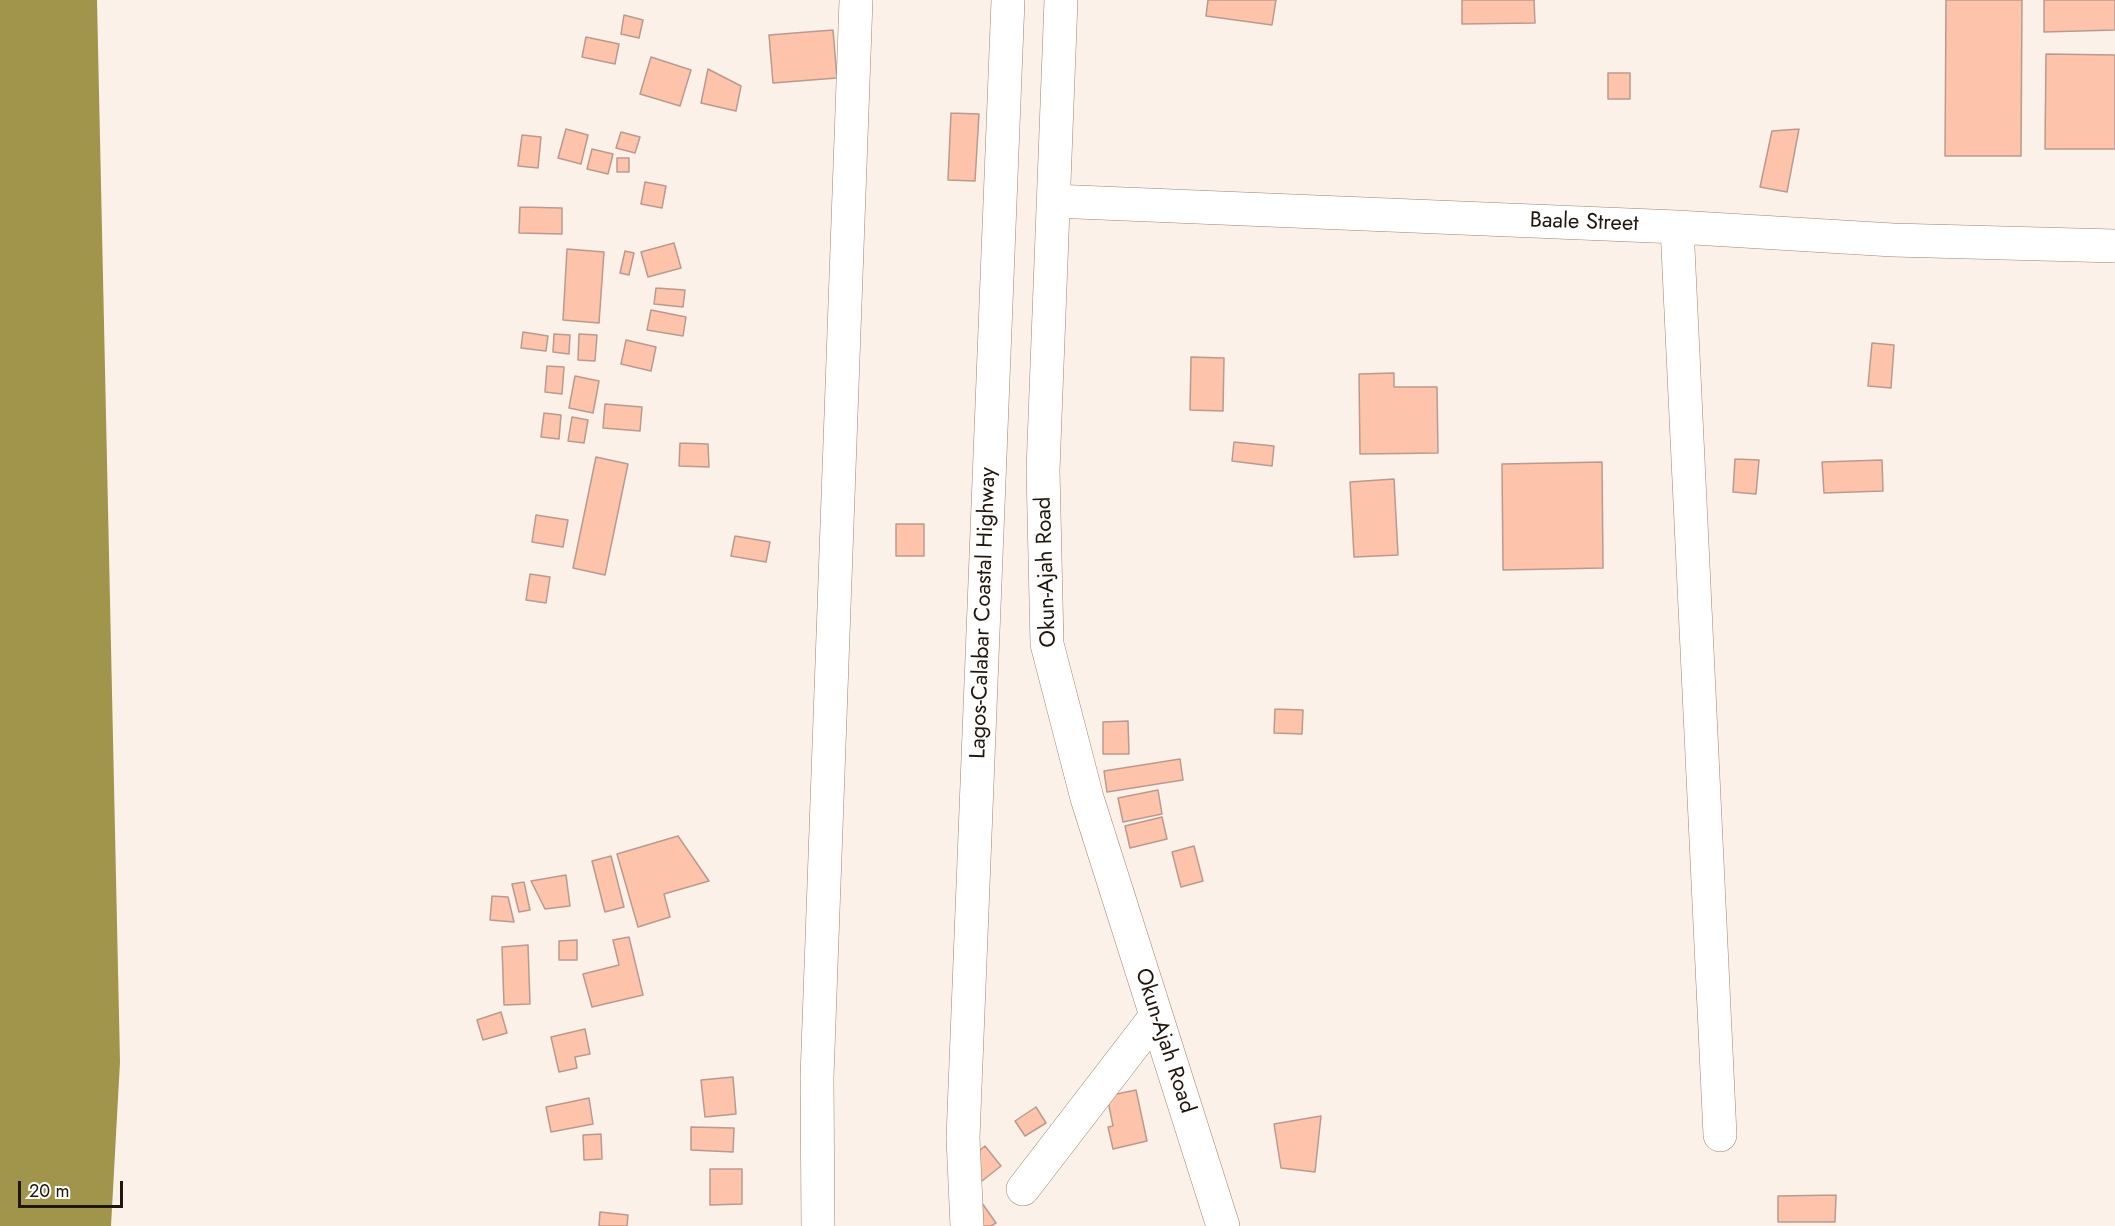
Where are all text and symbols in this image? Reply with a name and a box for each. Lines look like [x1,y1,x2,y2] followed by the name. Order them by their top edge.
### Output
[1529,208,1639,238] street label: Baale Street
[966,467,1002,759] street label: Lagos-Calabar Coastal Highway
[1031,496,1063,648] street label: Okun-Ajah Road
[1128,965,1200,1117] street label: Okun-Ajah Road
[21,1169,126,1207] scale bar
[29,1178,69,1204] text: 20 m

